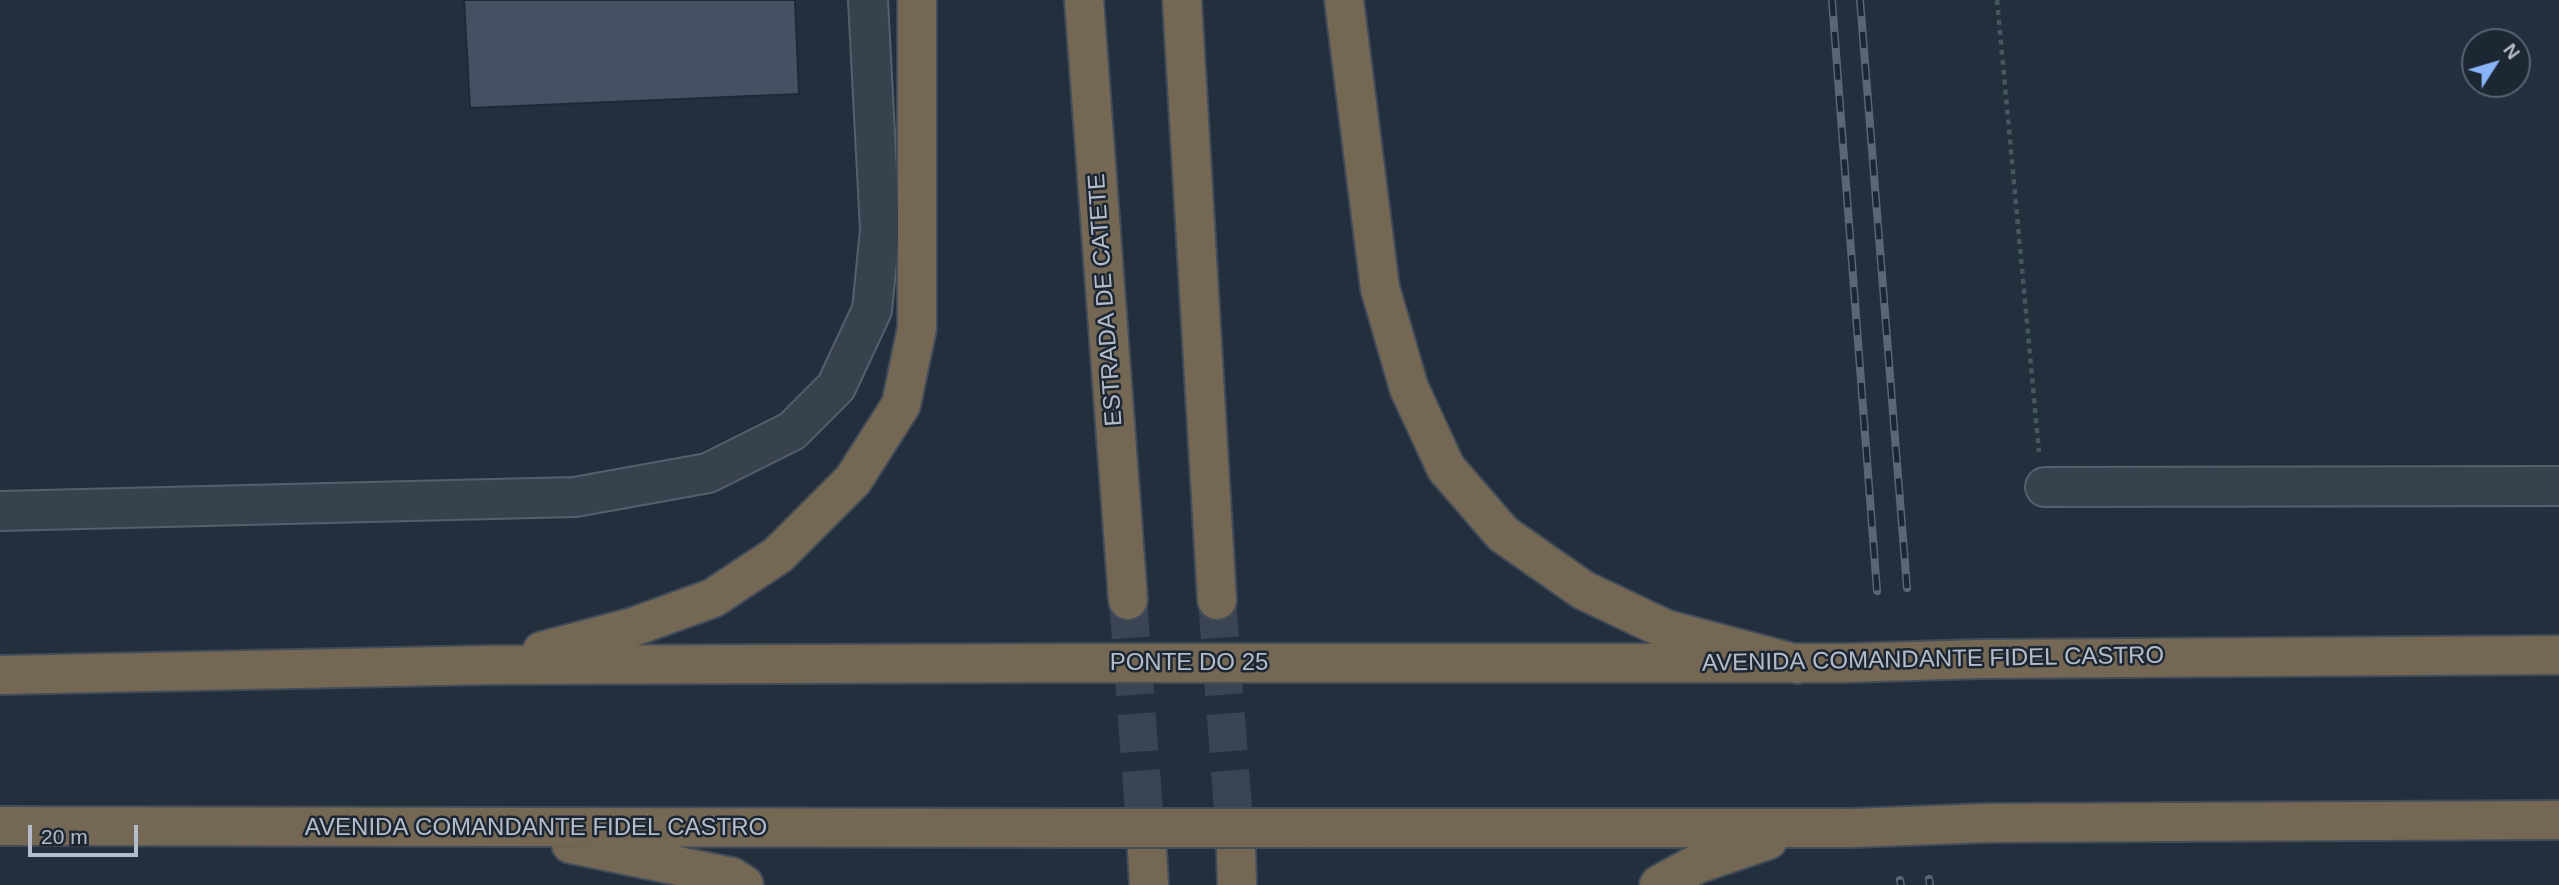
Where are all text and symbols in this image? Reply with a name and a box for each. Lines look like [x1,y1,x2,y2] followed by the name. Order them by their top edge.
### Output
[2461,28,2531,98] north arrow
[2499,39,2524,63] text: N
[1083,173,1129,427] street label: ESTRADA DE CATETE
[1702,642,2164,678] street label: AVENIDA COMANDANTE FIDEL CASTRO
[1110,649,1268,677] street label: PONTE DO 25
[32,812,142,856] scale bar
[305,814,767,842] street label: AVENIDA COMANDANTE FIDEL CASTRO
[41,825,88,848] text: 20 m

